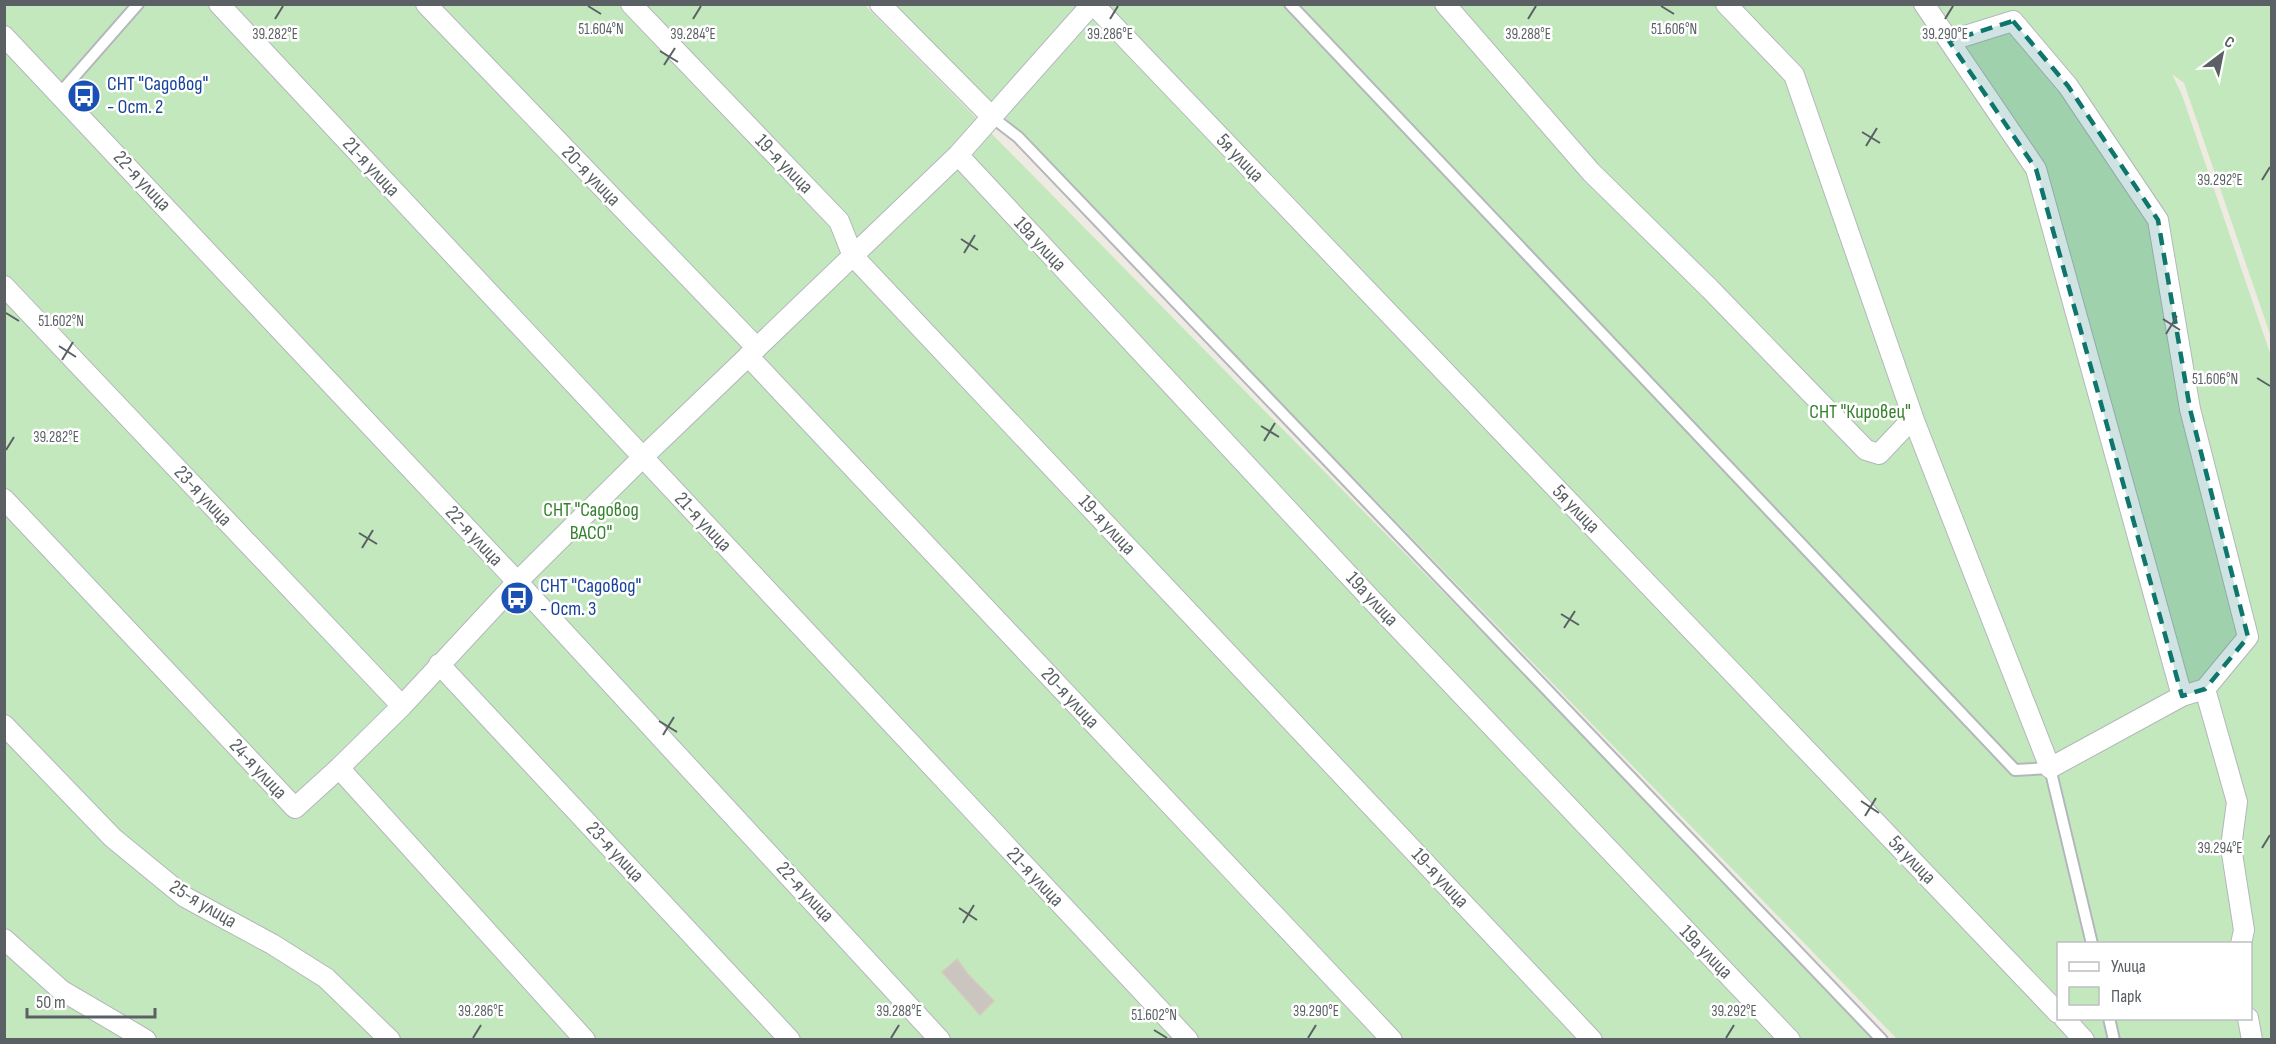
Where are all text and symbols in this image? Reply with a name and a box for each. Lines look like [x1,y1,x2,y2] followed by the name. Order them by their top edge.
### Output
[578,20,624,39] text: 51.604°N
[1651,20,1697,39] text: 51.606°N
[2192,24,2252,84] north arrow
[252,25,298,44] text: 39.282°E
[670,25,716,44] text: 39.284°E
[1087,25,1133,44] text: 39.286°E
[1505,25,1551,44] text: 39.288°E
[1922,25,1968,44] text: 39.290°E
[2221,32,2238,53] text: С
[107,72,208,119] place label: СНТ "Садовод" - Ост. 2
[66,78,102,114] bus stop icon: СНТ "Садовод" - Ост. 2
[750,129,818,199] street label: 19-я улица
[1211,129,1269,187] street label: 5я улица
[337,132,405,202] street label: 21-я улица
[556,141,626,211] street label: 20-я улица
[108,146,176,216] street label: 22-я улица
[2197,171,2243,190] text: 39.292°E
[1009,212,1071,276] street label: 19а улица
[38,312,84,331] text: 51.602°N
[2192,370,2238,389] text: 51.606°N
[1809,400,1911,424] park label: СНТ "Кировец"
[33,428,79,447] text: 39.282°E
[169,461,237,531] street label: 23-я улица
[1547,480,1605,538] street label: 5я улица
[669,487,737,557] street label: 21-я улица
[1073,490,1141,560] street label: 19-я улица
[543,498,639,545] park label: СНТ "Садовод ВАСО"
[440,501,508,571] street label: 22-я улица
[1341,567,1403,631] street label: 19а улица
[540,574,641,621] place label: СНТ "Садовод" - Ост. 3
[499,580,535,616] bus stop icon: СНТ "Садовод" - Ост. 3
[1036,663,1104,733] street label: 20-я улица
[224,734,292,804] street label: 24-я улица
[581,817,649,887] street label: 23-я улица
[1883,831,1941,889] street label: 5я улица
[2197,839,2243,858] text: 39.294°E
[1001,842,1069,912] street label: 21-я улица
[1406,843,1474,913] street label: 19-я улица
[771,857,839,927] street label: 22-я улица
[165,875,241,933] street label: 25-я улица
[1675,920,1737,984] street label: 19а улица
[2057,942,2252,1020] legend
[2111,956,2146,977] text: Улица
[27,981,154,1019] scale bar
[2111,986,2142,1007] text: Парк
[36,992,66,1013] text: 50 m
[458,1002,504,1021] text: 39.286°E
[876,1002,922,1021] text: 39.288°E
[1293,1002,1339,1021] text: 39.290°E
[1711,1002,1757,1021] text: 39.292°E
[1131,1006,1177,1025] text: 51.602°N

